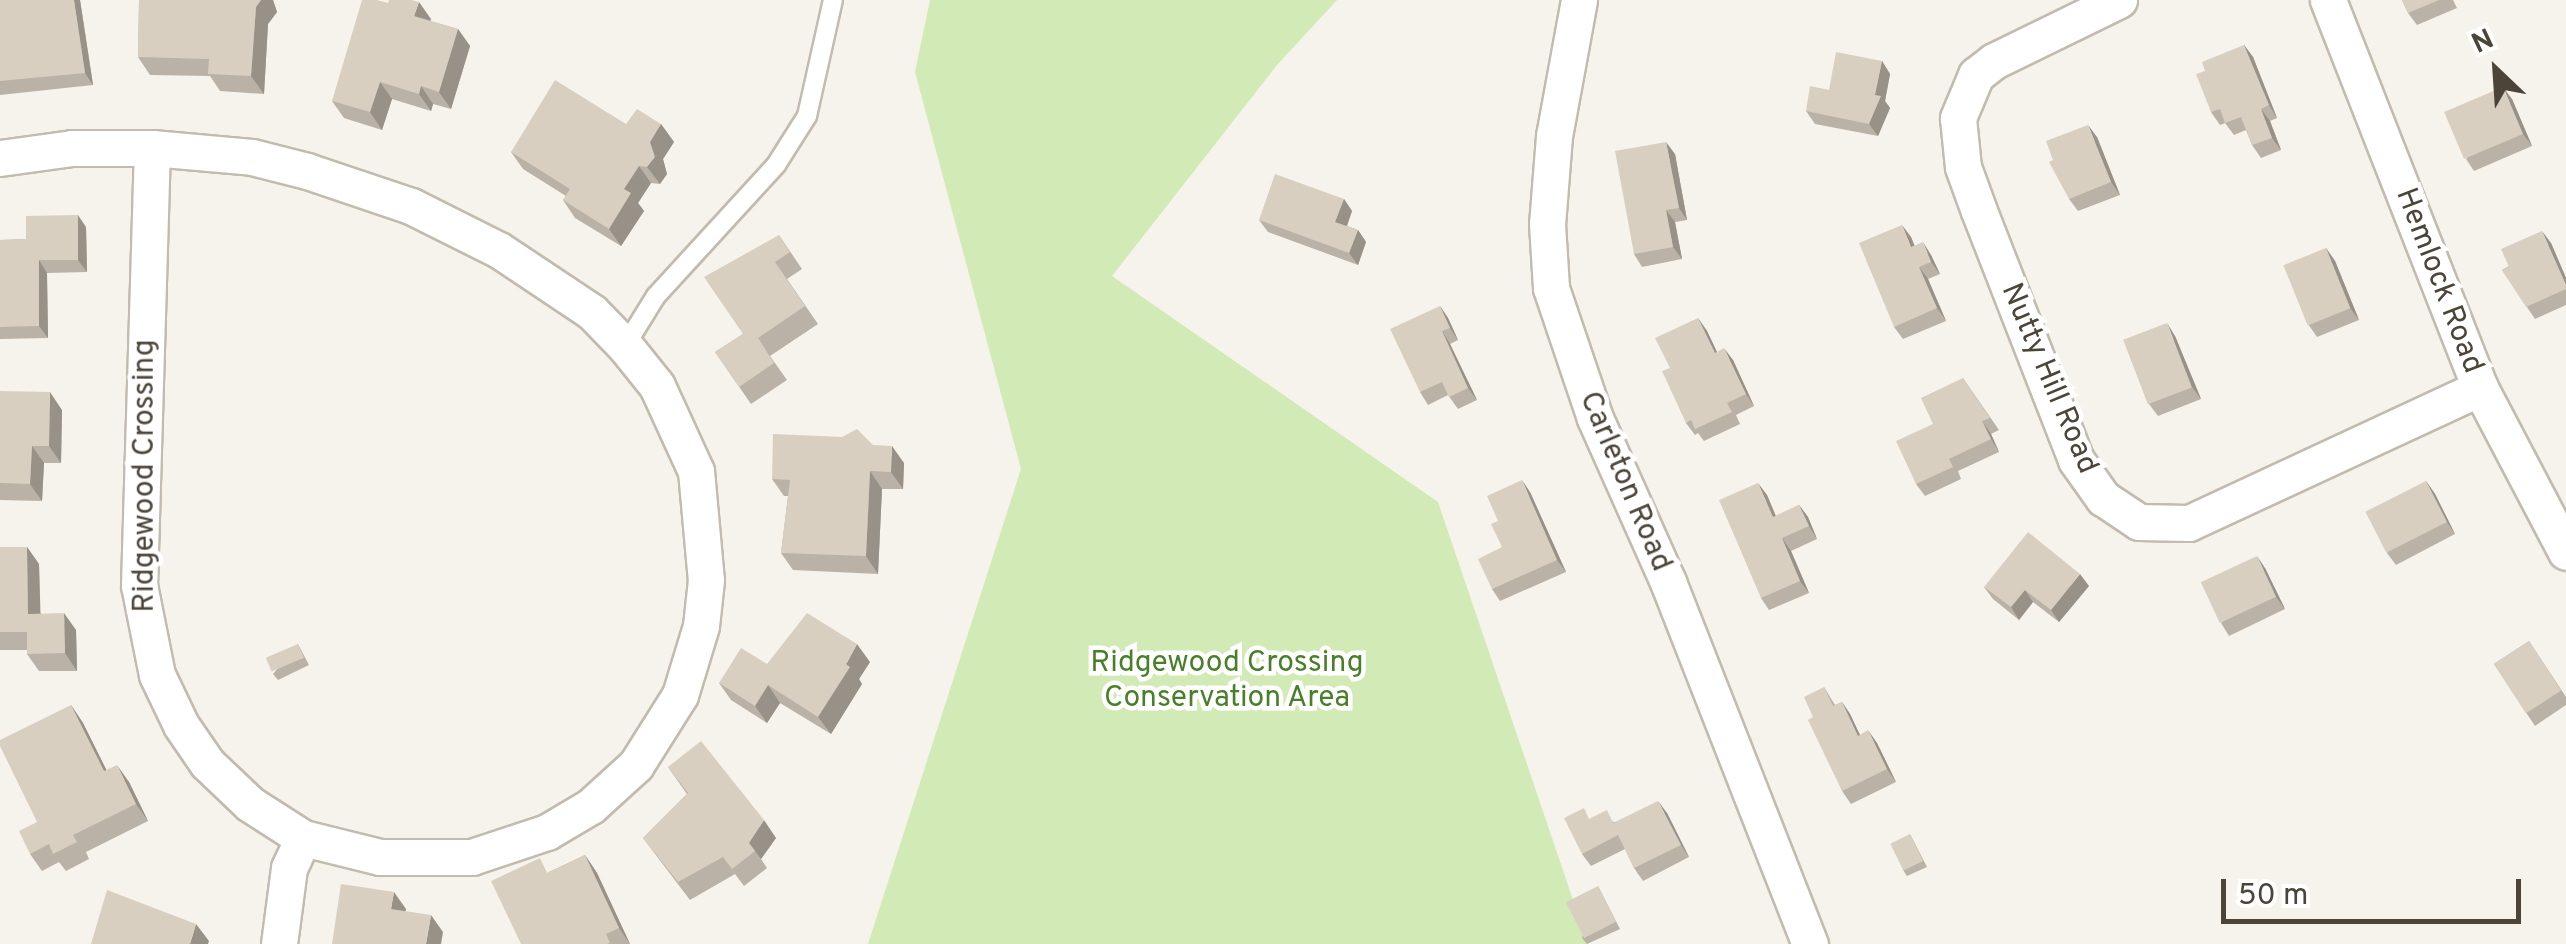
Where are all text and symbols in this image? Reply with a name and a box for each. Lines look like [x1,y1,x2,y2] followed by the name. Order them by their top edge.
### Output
[2446,20,2546,120] north arrow
[2467,22,2500,63] text: N
[2386,183,2490,379] street label: Hemlock Road
[1992,278,2104,480] street label: Nutty Hill Road
[128,339,164,613] street label: Ridgewood Crossing
[1570,387,1678,577] street label: Carleton Road
[1090,646,1364,716] park label: Ridgewood Crossing Conservation Area
[2226,859,2526,921] scale bar
[2238,878,2308,915] text: 50 m

